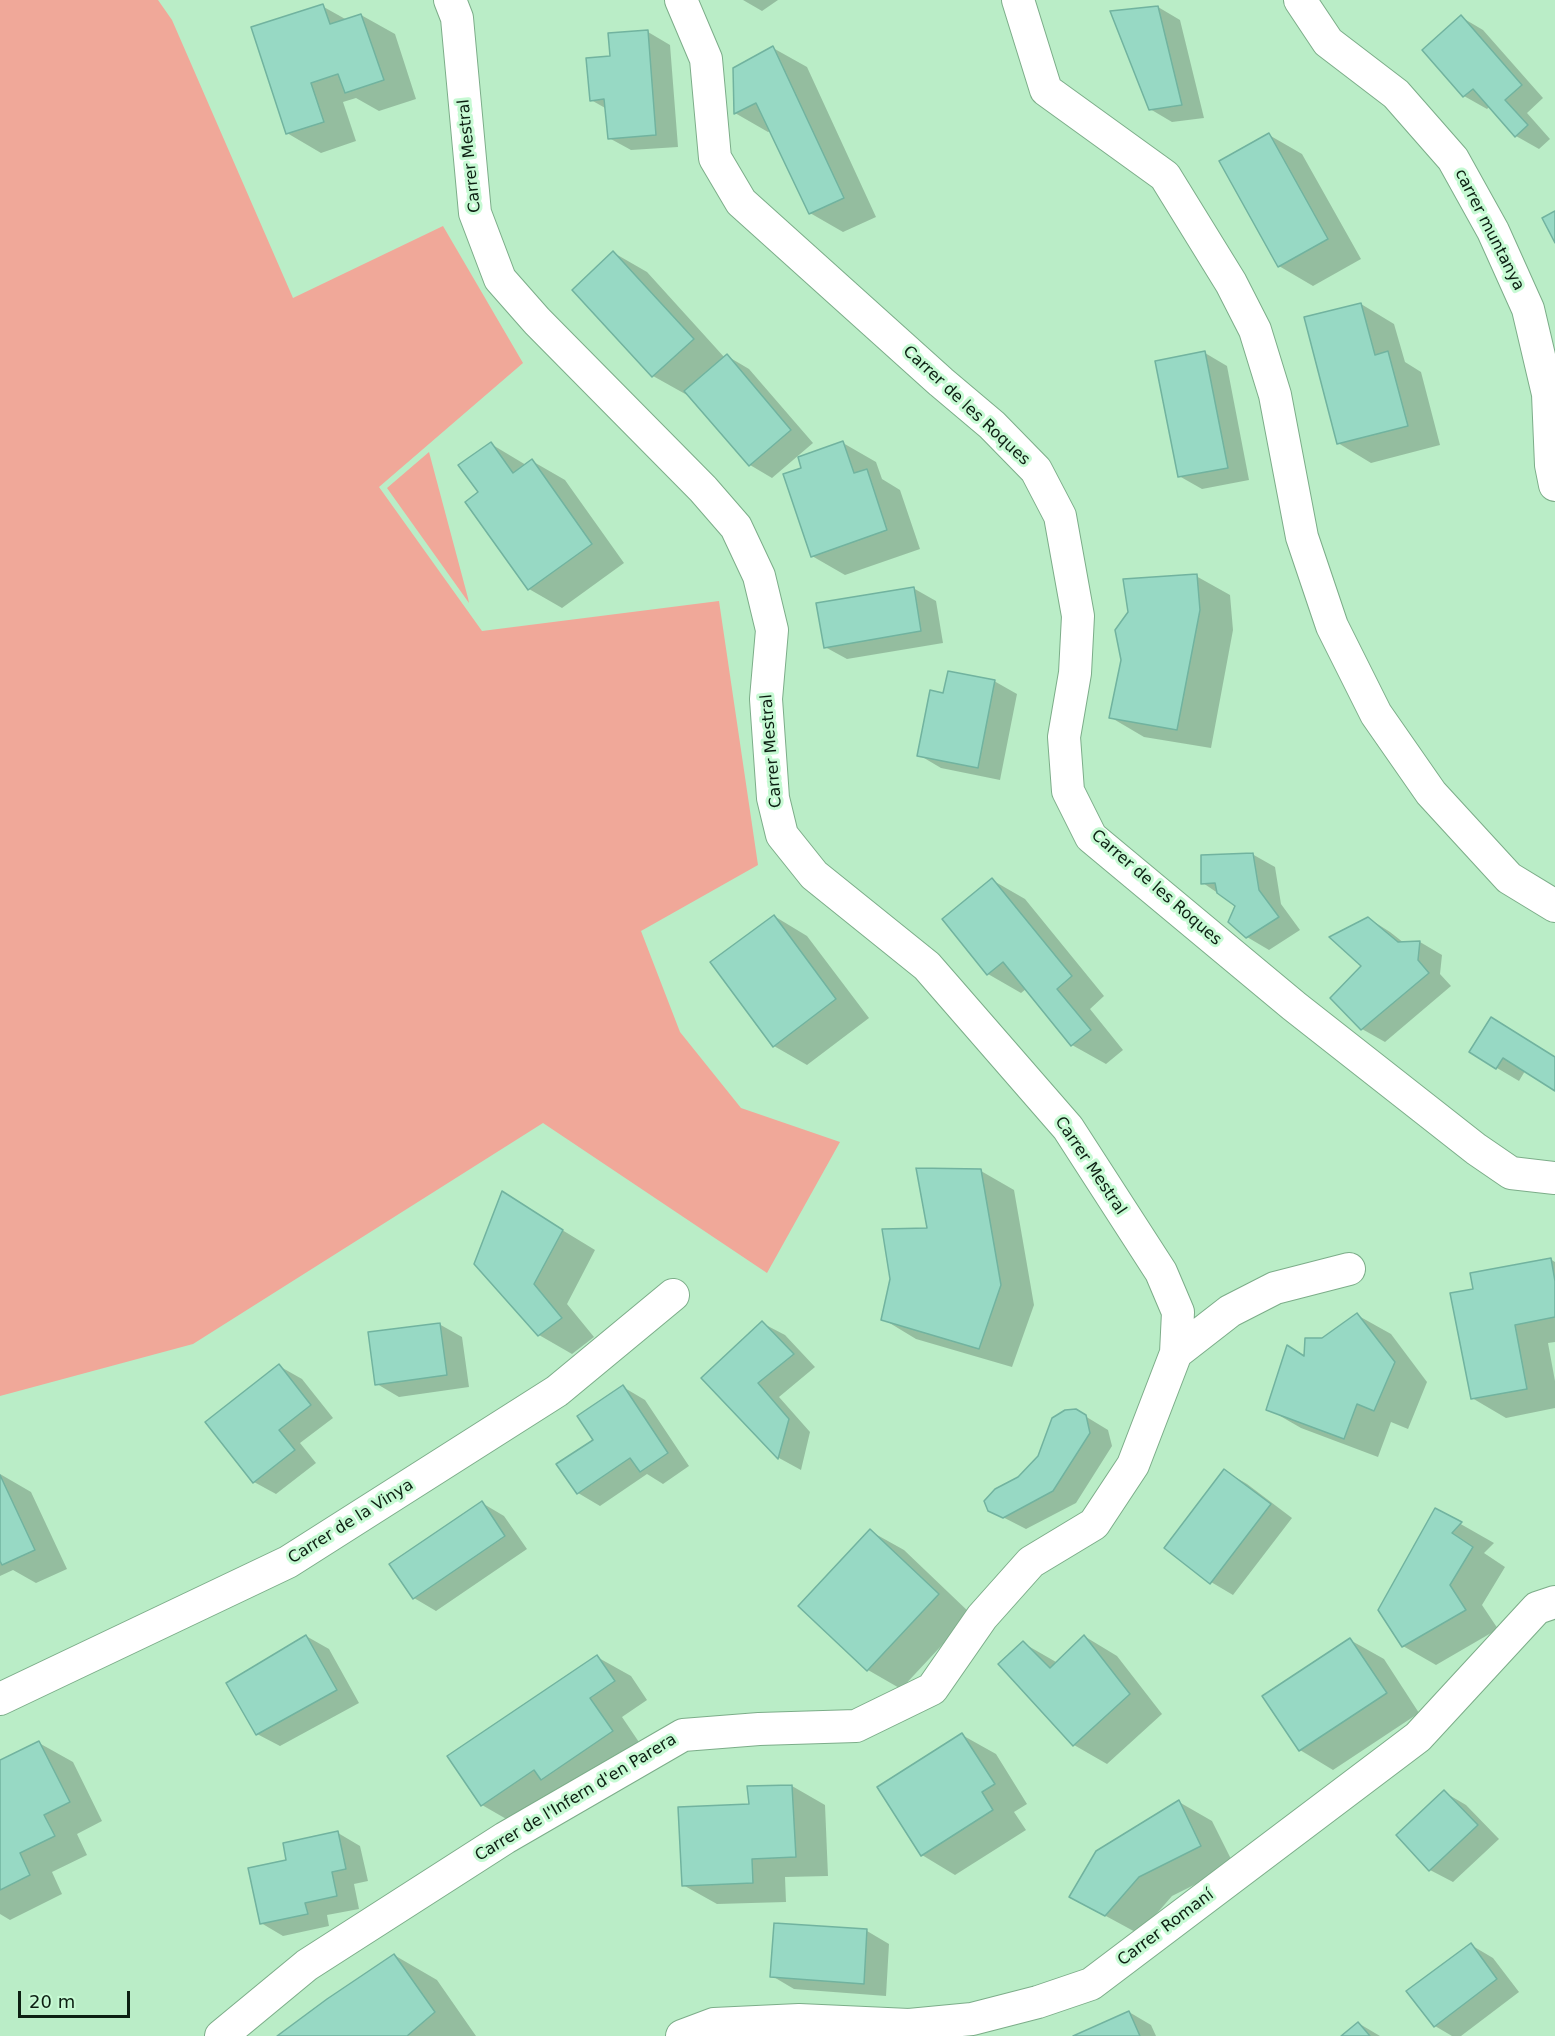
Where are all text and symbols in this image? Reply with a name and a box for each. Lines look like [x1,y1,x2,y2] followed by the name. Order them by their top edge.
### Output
[454,98,486,214] street label: Carrer Mestral
[1450,166,1528,294] street label: carrer muntanya
[899,342,1033,470] street label: Carrer de les Roques
[757,693,787,809] street label: Carrer Mestral
[1087,826,1225,950] street label: Carrer de les Roques
[1050,1113,1130,1219] street label: Carrer Mestral
[285,1476,417,1568] street label: Carrer de la Vinya
[472,1730,680,1866] street label: Carrer de l'Infern d'en Parera
[1114,1886,1218,1970] street label: Carrer Romaní
[21,1979,134,2017] scale bar
[29,1991,75,2012] text: 20 m

